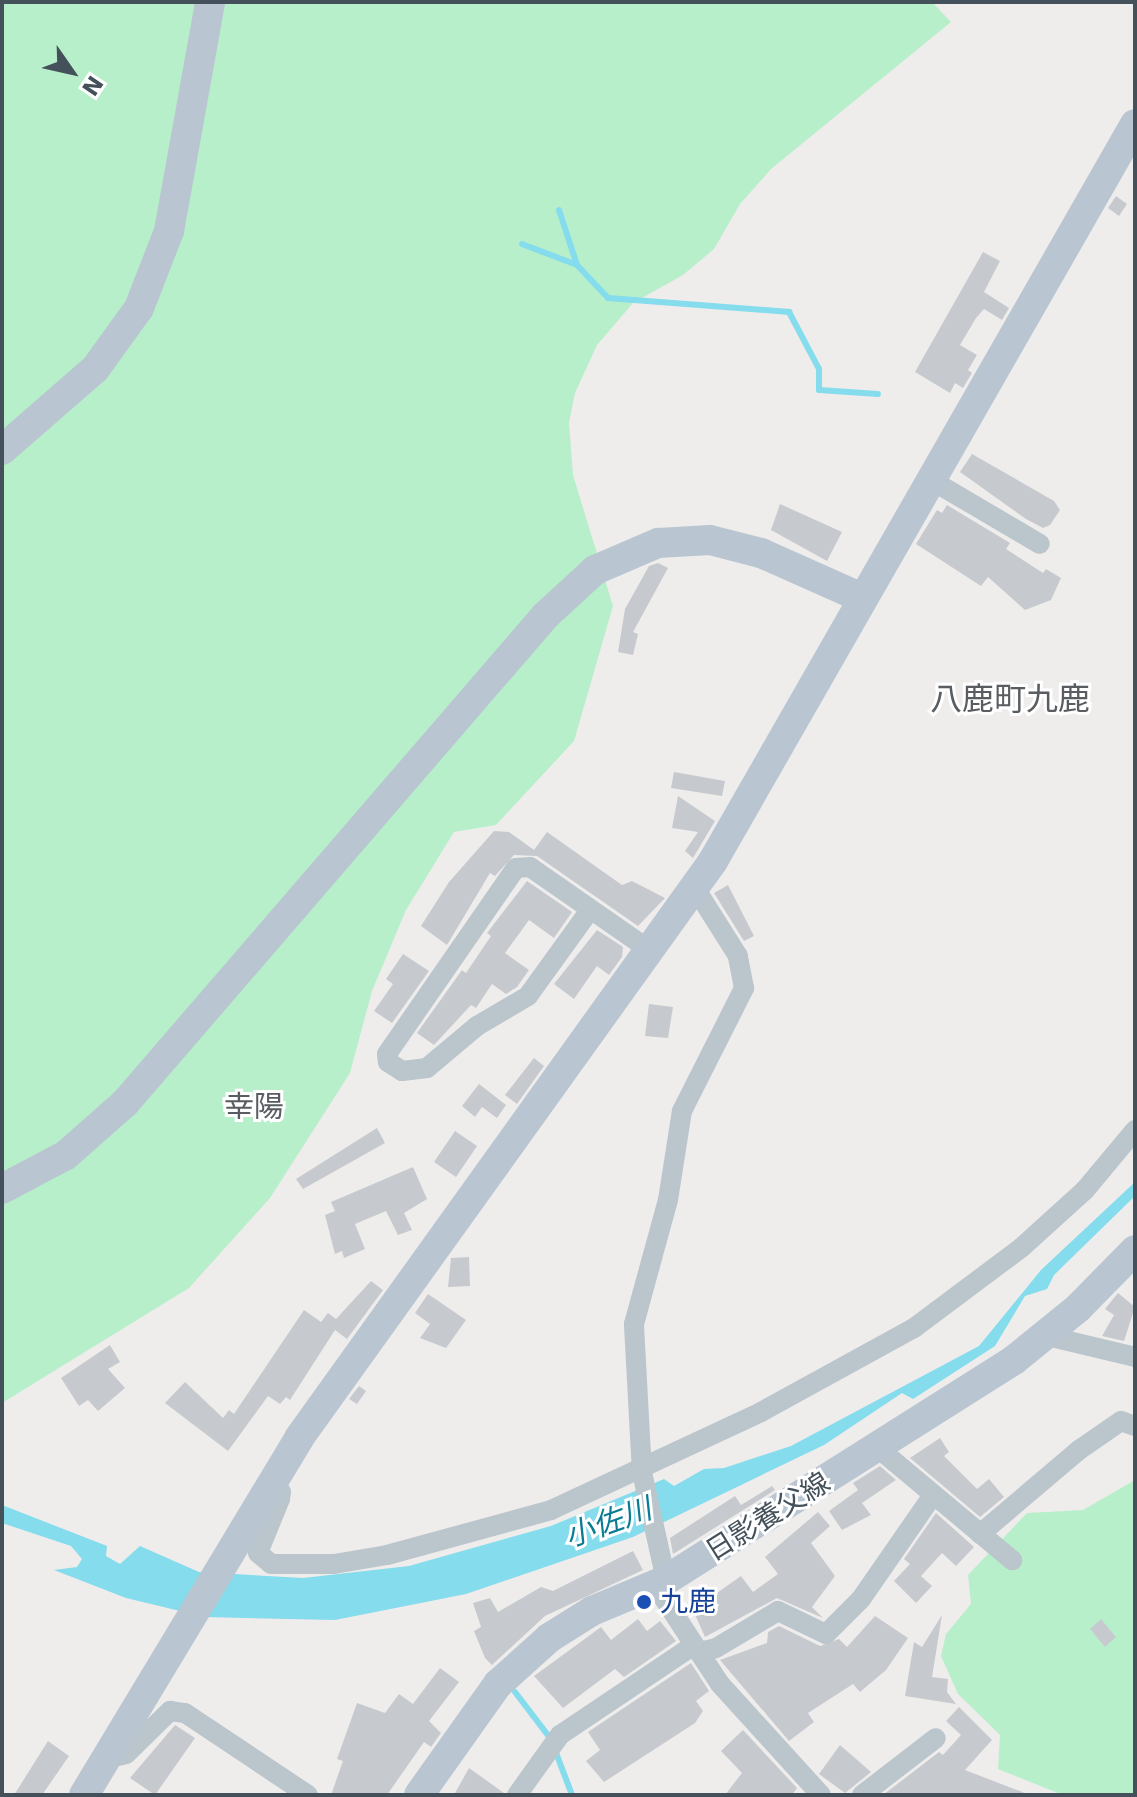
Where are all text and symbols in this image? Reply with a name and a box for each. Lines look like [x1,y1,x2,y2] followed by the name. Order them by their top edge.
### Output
[32,32,112,112] north arrow
[77,71,108,100] text: N
[930,680,1090,718] district label: 八鹿町九鹿
[224,1089,284,1125] district label: 幸陽
[700,1466,836,1568] street label: 日影養父線
[560,1491,656,1555] water label: 小佐川
[660,1585,716,1619] place label: 九鹿
[635,1593,653,1611] marker: 九鹿

